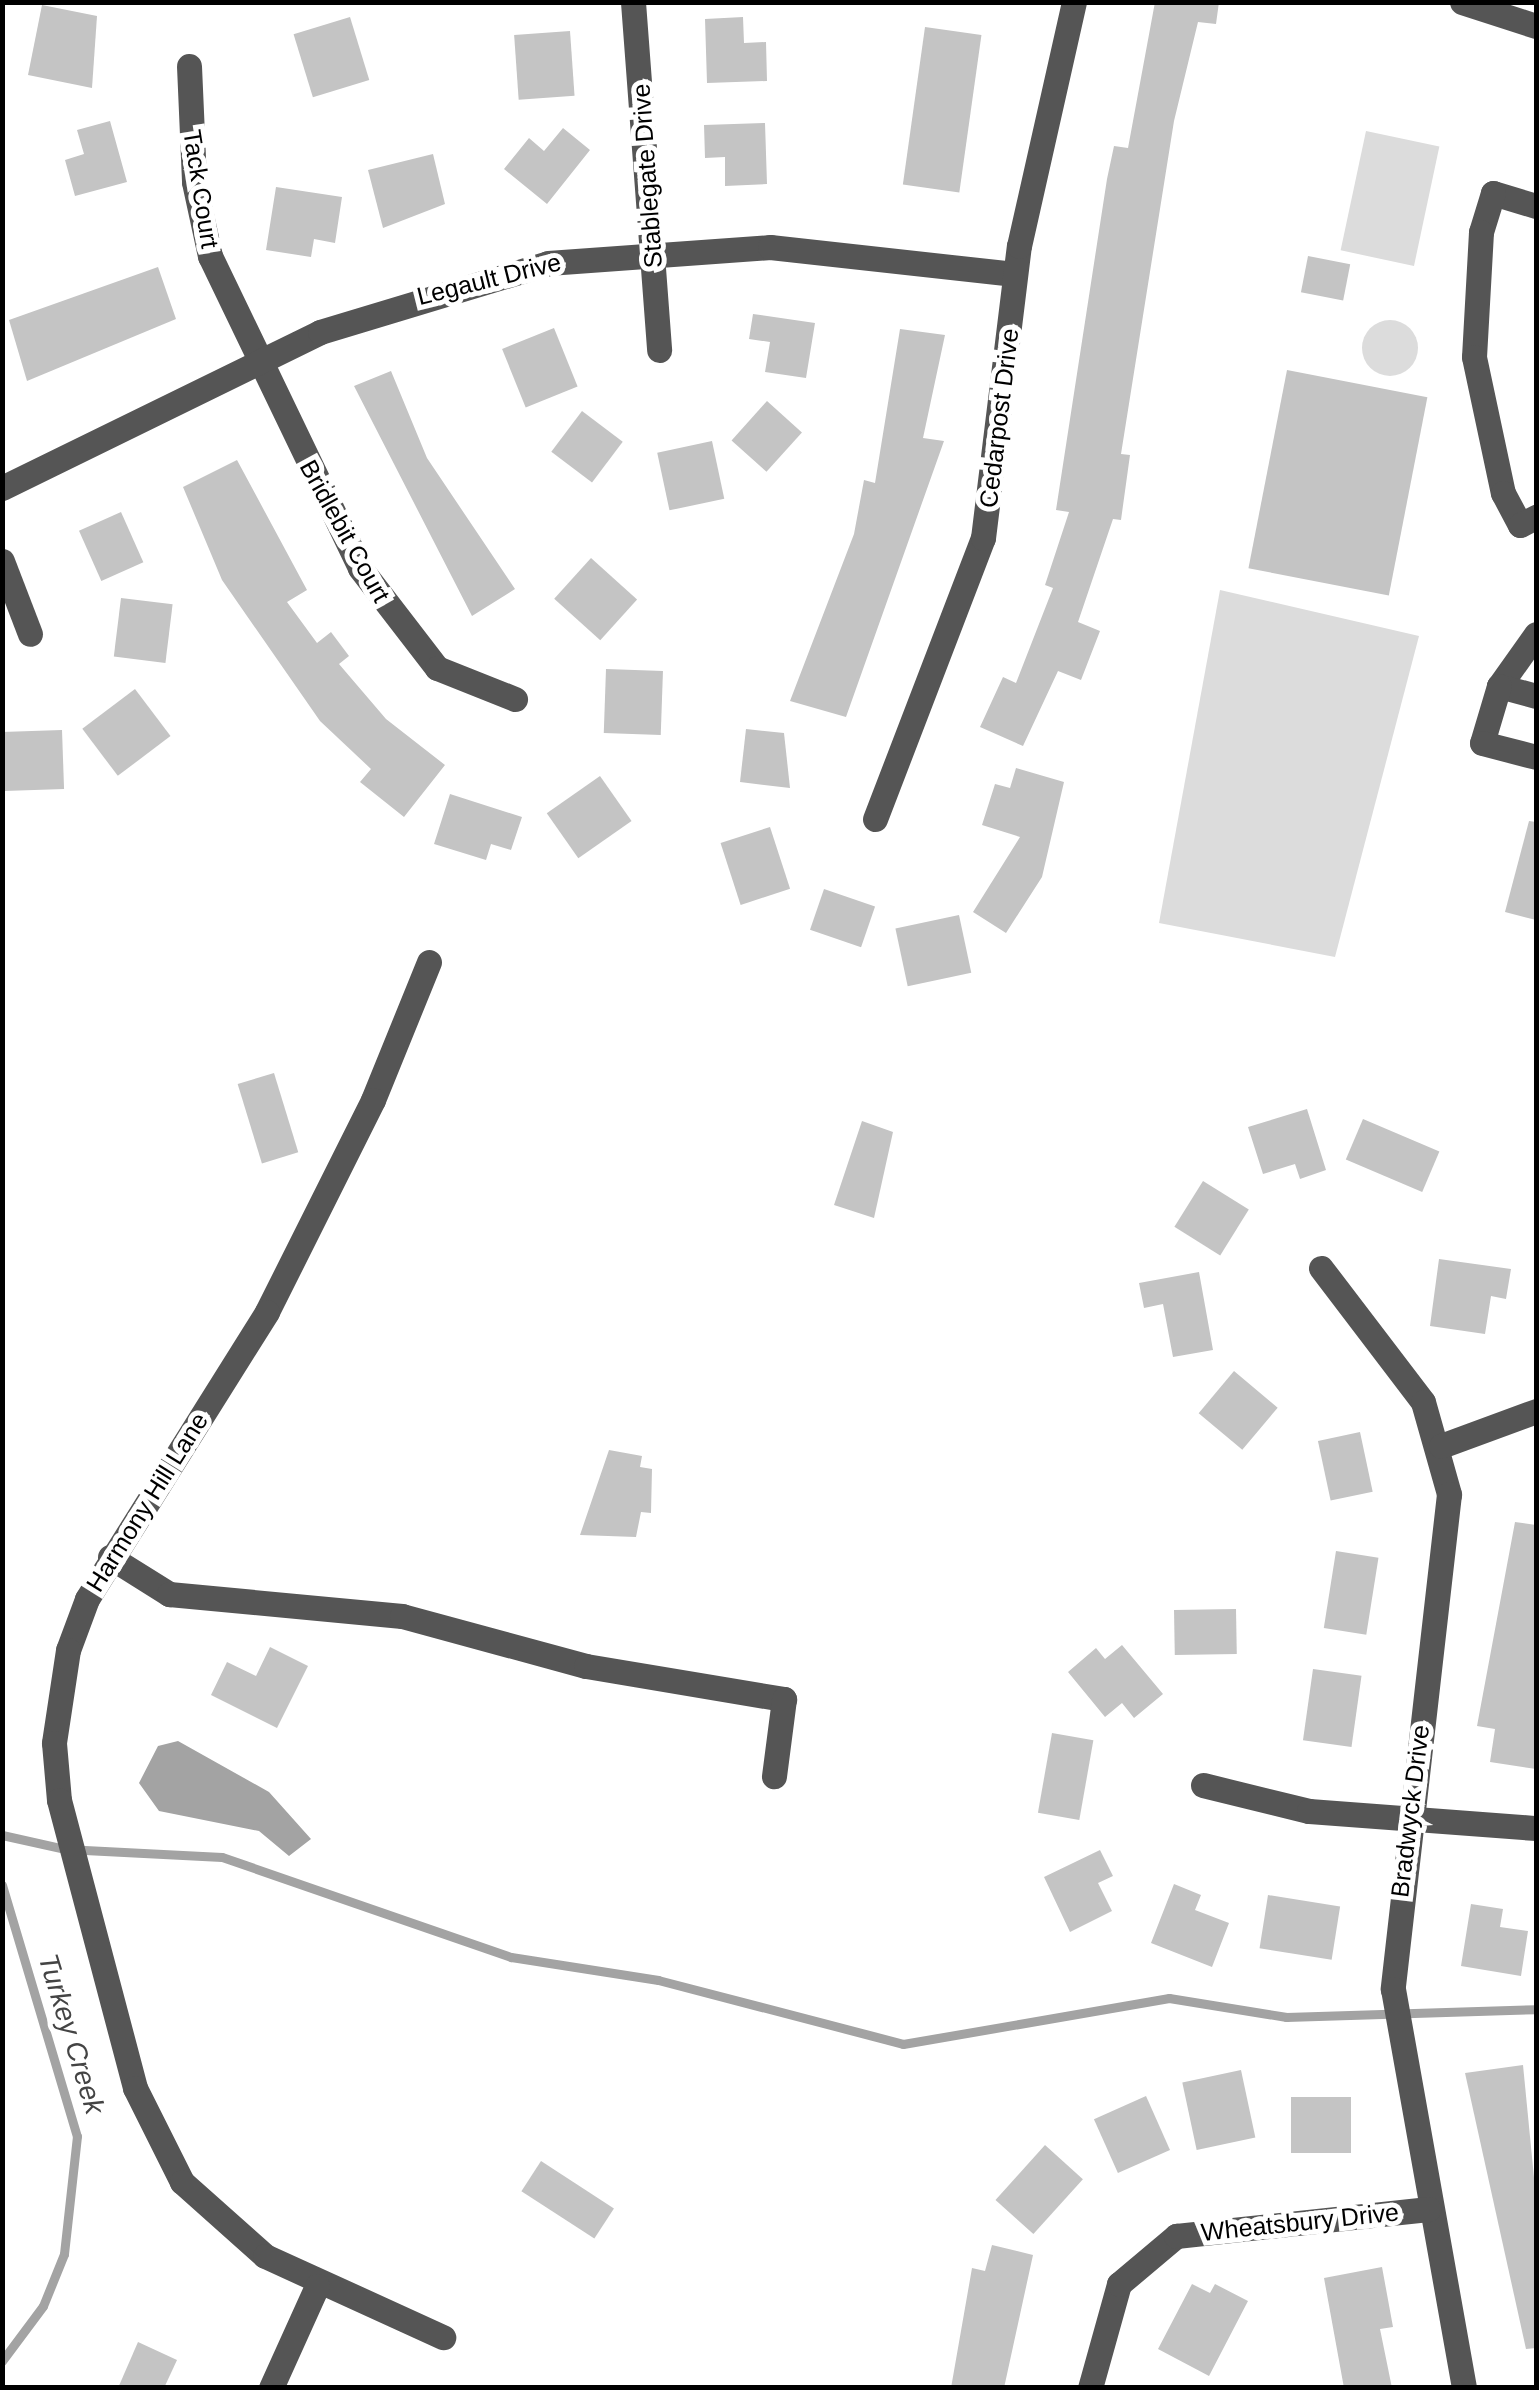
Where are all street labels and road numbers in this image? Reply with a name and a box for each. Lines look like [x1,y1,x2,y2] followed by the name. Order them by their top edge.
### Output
[626,83,668,269] street label: Stablegate Drive
[177,128,225,250] street label: Tack Court
[414,247,564,311] street label: Legault Drive
[973,327,1025,509] street label: Cedarpost Drive
[293,454,397,608] street label: Bridlebit Court
[80,1407,214,1597] street label: Harmony Hill Lane
[1385,1723,1435,1899] street label: Bradwyck Drive
[1200,2197,1400,2247] street label: Wheatsbury Drive

